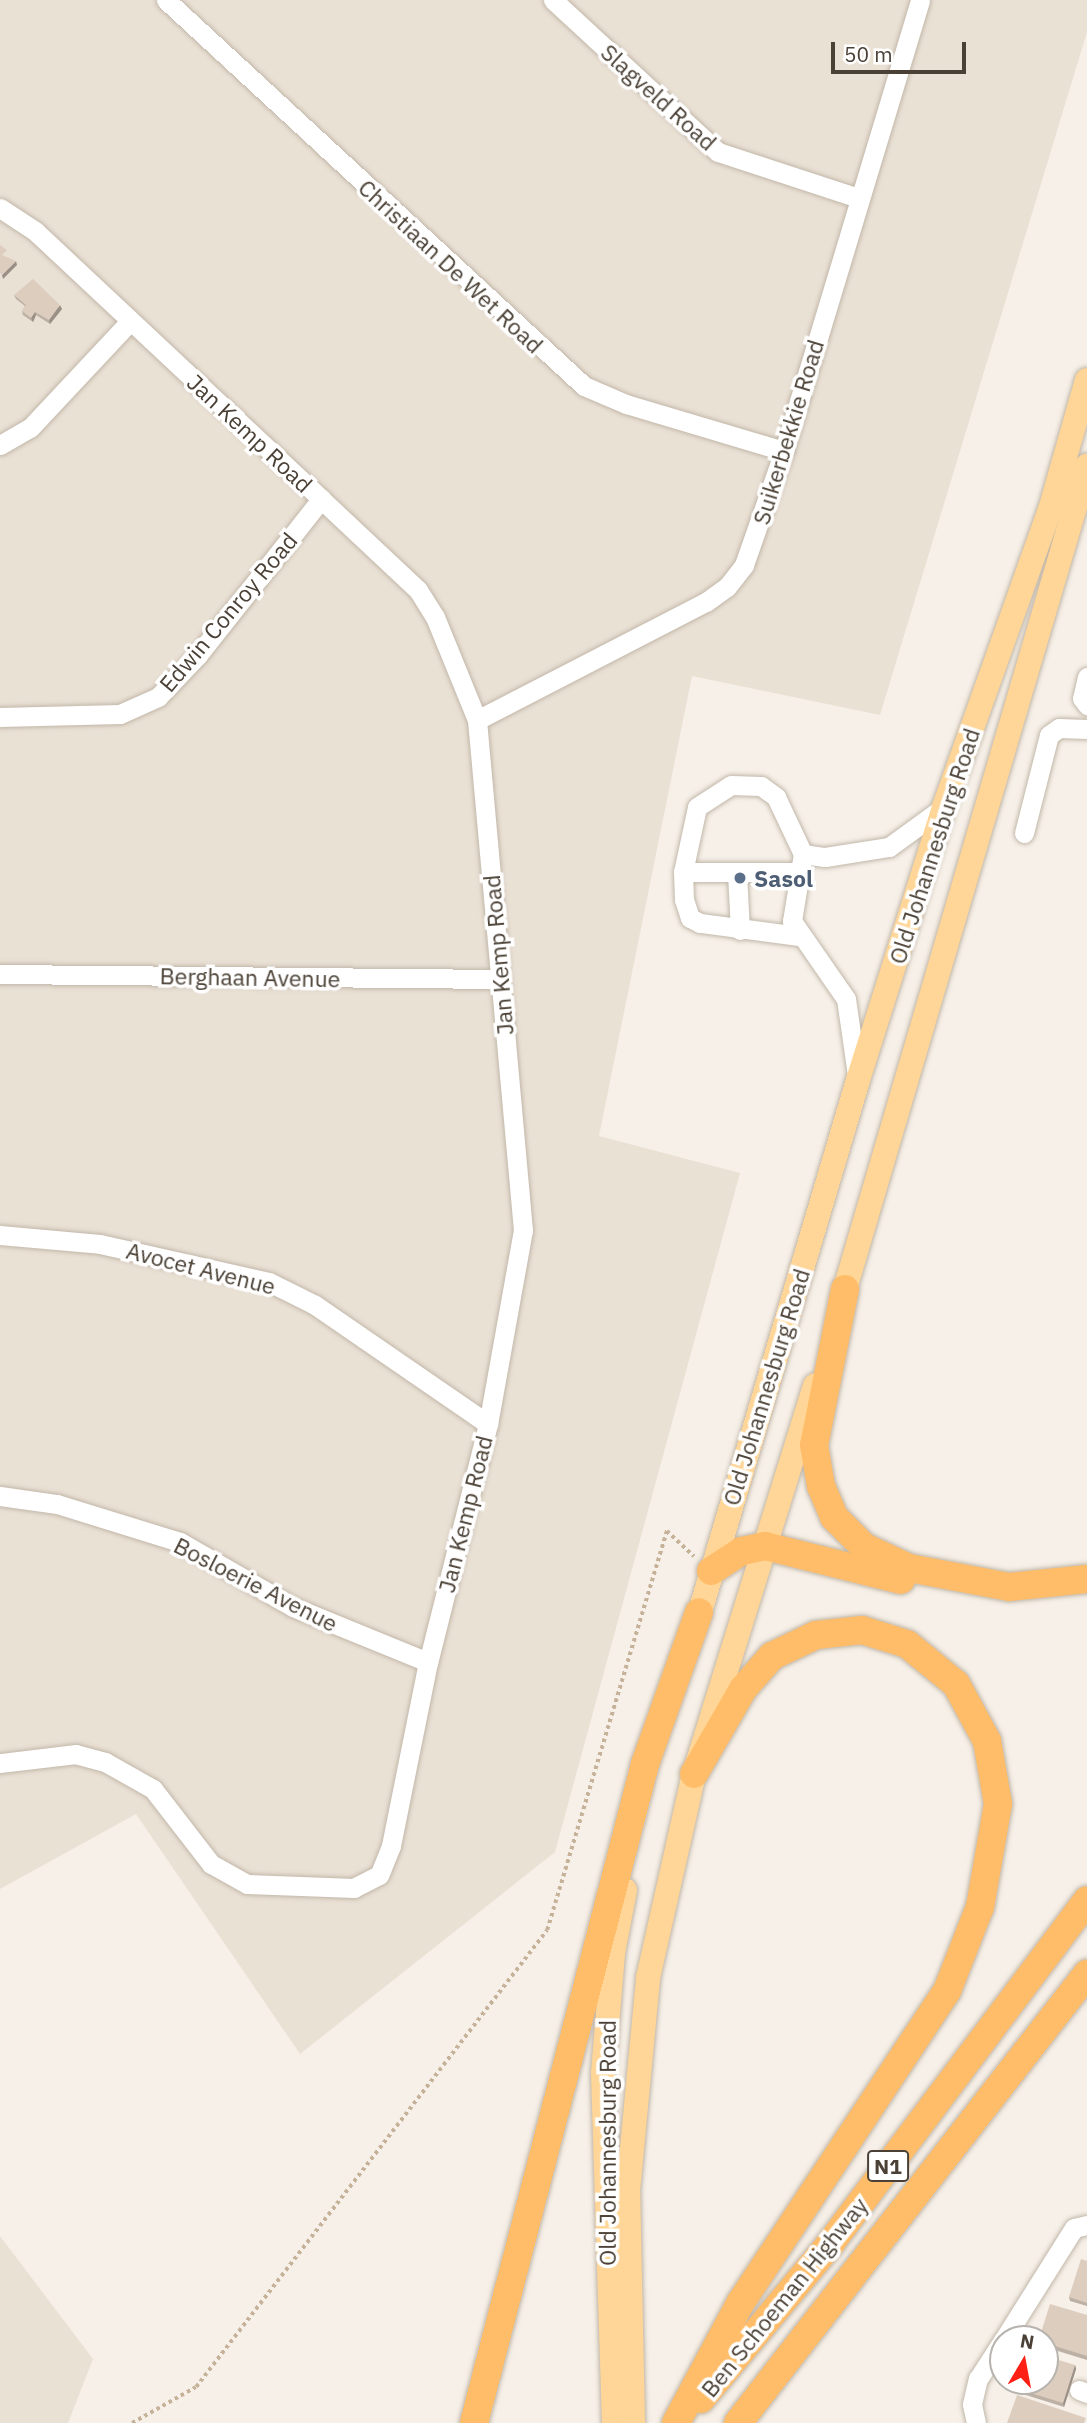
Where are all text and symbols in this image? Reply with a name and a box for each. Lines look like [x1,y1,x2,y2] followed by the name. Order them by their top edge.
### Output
[835,28,970,72] scale bar
[596,38,722,156] street label: Slagveld Road
[844,40,893,68] text: 50 m
[353,173,549,359] street label: Christiaan De Wet Road
[747,336,829,528] street label: Suikerbekkie Road
[182,368,318,498] street label: Jan Kemp Road
[153,527,303,697] street label: Edwin Conroy Road
[883,725,985,967] street label: Old Johannesburg Road
[754,864,813,892] place label: Sasol
[732,870,748,886] marker: Sasol
[477,874,519,1036] street label: Jan Kemp Road
[159,962,341,992] street label: Berghaan Avenue
[124,1236,278,1300] street label: Avocet Avenue
[717,1265,815,1509] street label: Old Johannesburg Road
[432,1433,498,1595] street label: Jan Kemp Road
[170,1531,342,1637] street label: Bosloerie Avenue
[593,2020,621,2266] street label: Old Johannesburg Road
[867,2148,909,2184] road number: N1
[695,2192,873,2402] street label: Ben Schoeman Highway
[989,2325,1059,2395] north arrow
[1018,2328,1036,2354] text: N

